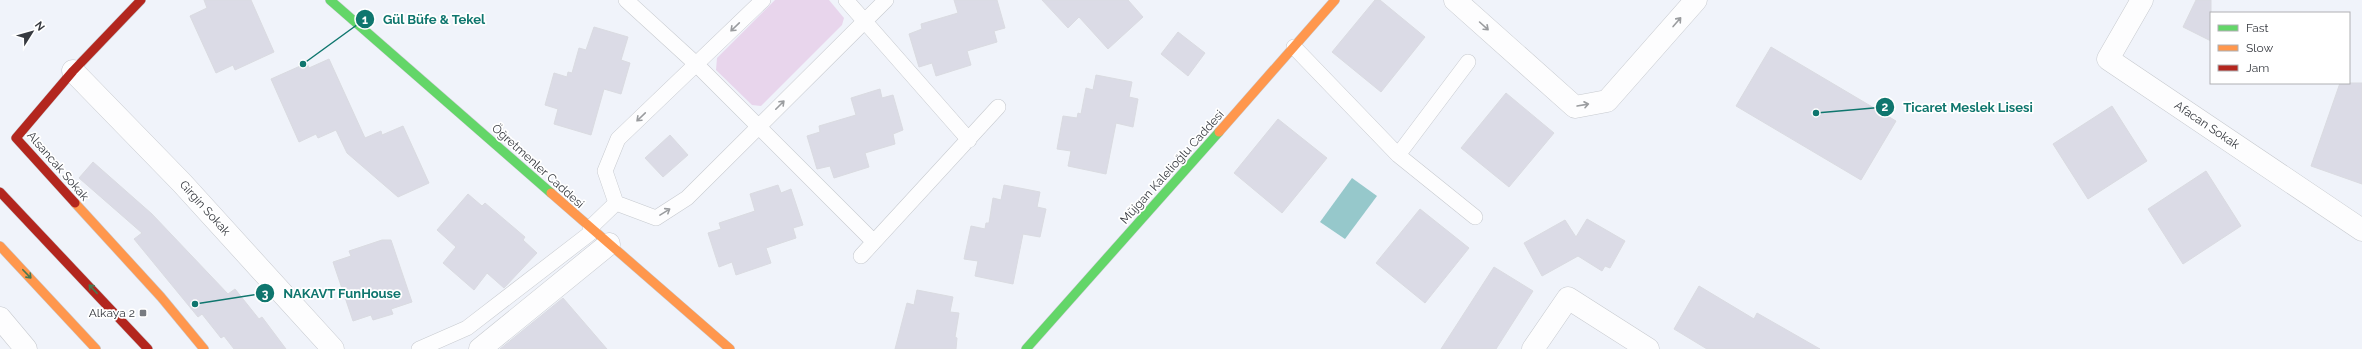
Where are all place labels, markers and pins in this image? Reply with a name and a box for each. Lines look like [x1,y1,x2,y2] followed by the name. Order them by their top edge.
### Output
[355,7,494,32] callout: Gül Büfe & Tekel
[1875,95,2040,120] callout: Ticaret Meslek Lisesi
[255,281,409,306] callout: NAKAVT FunHouse
[89,306,135,320] place label: Alkaya 2
[138,308,148,318] marker: Alkaya 2

